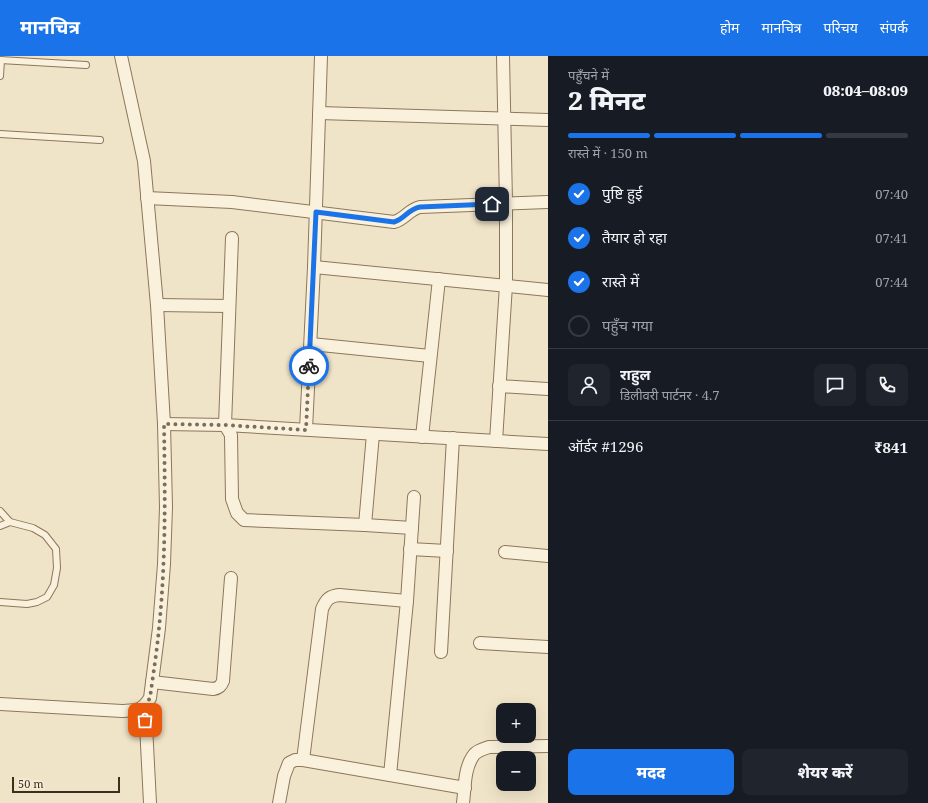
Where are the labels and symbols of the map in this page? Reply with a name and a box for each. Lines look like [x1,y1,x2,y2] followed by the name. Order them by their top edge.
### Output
[475,187,509,221] pin
[289,346,329,386] courier
[128,703,162,737] pin
[12,775,120,794] scale bar

